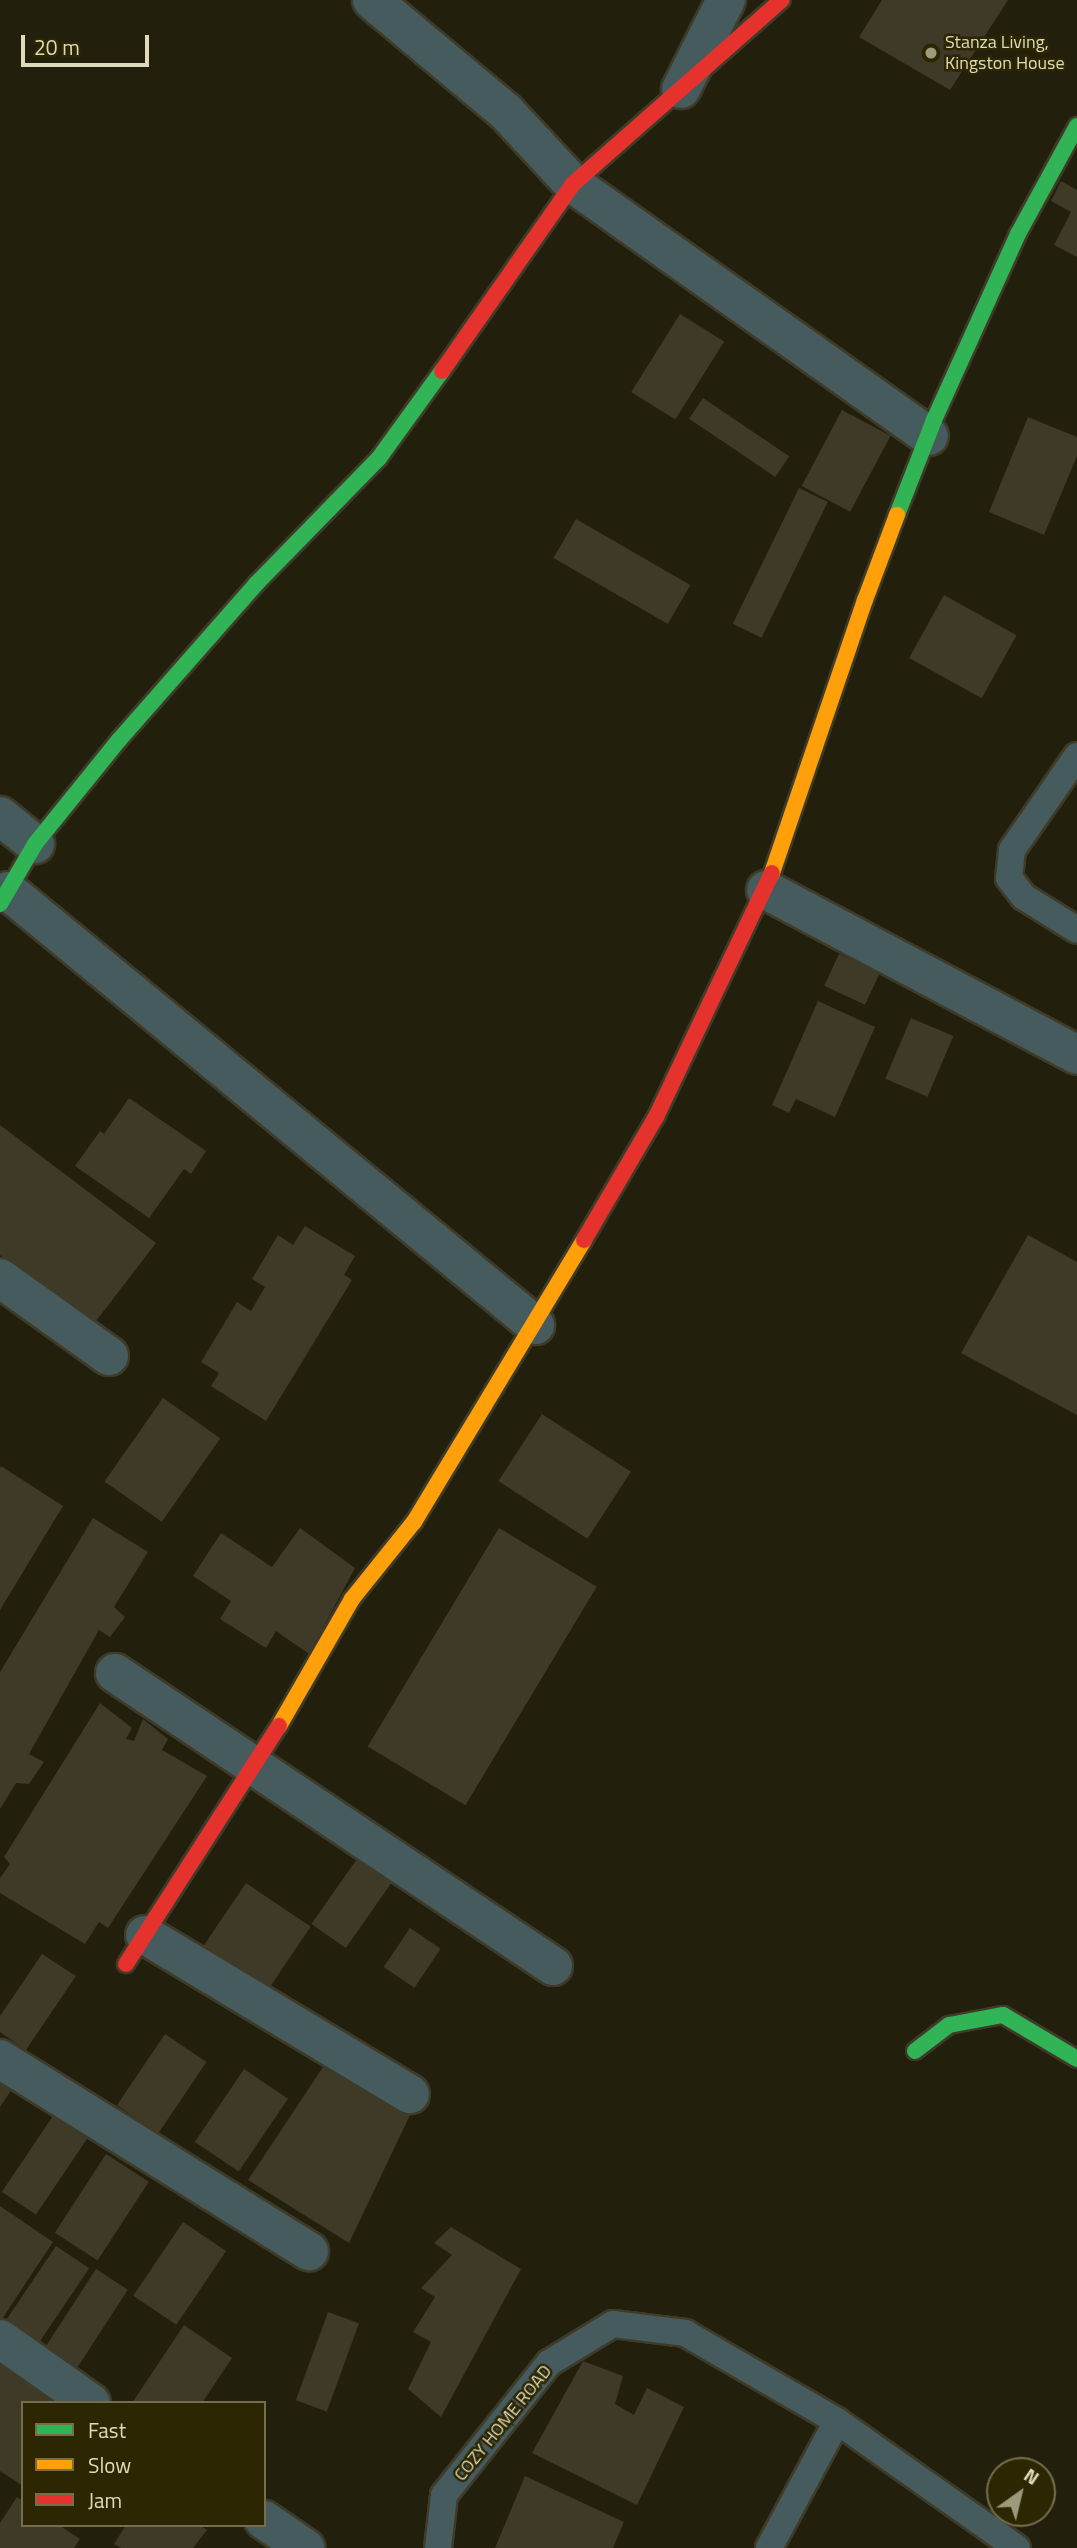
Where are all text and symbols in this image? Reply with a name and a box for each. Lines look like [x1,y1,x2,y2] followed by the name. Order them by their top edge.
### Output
[24,21,152,65] scale bar
[34,31,80,63] text: 20 m
[945,32,1065,74] place label: Stanza Living, Kingston House
[923,45,939,61] marker: Stanza Living, Kingston House
[450,2361,556,2485] street label: COZY HOME ROAD
[21,2401,266,2527] legend
[88,2414,126,2446] text: Fast
[88,2449,131,2481] text: Slow
[986,2457,1056,2527] north arrow
[1018,2460,1045,2492] text: N
[88,2484,122,2516] text: Jam

